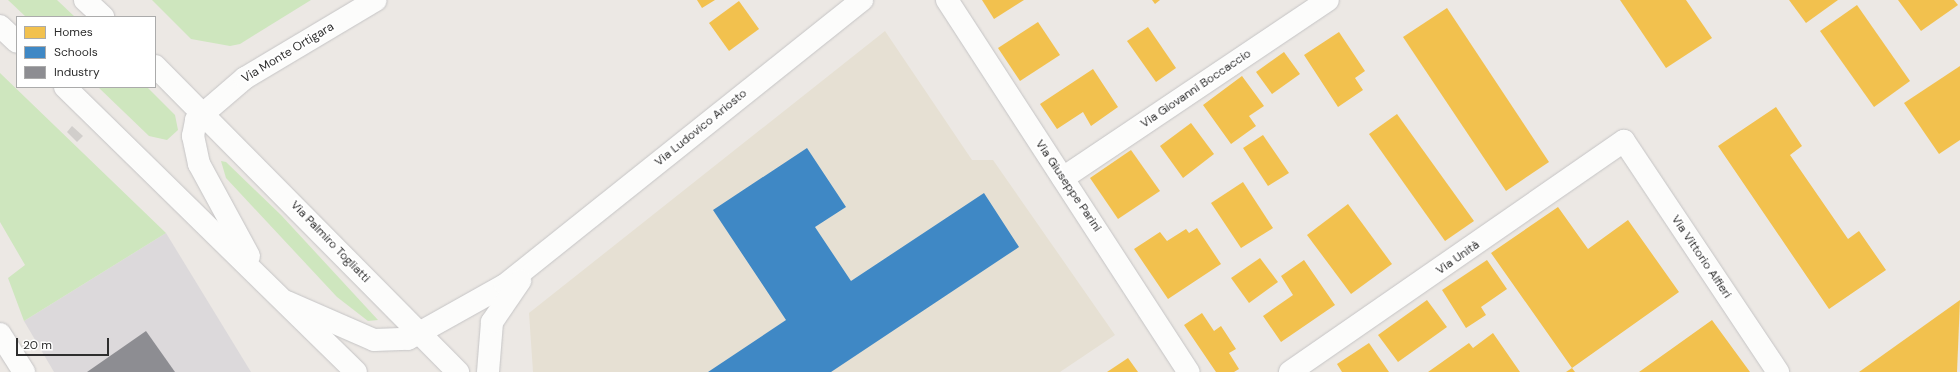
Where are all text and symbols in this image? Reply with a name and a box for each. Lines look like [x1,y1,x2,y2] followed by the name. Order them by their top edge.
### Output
[16,16,156,88] legend
[239,20,337,86] street label: Via Monte Ortigara
[54,24,93,40] text: Homes
[54,44,98,60] text: Schools
[1138,47,1254,131] street label: Via Giovanni Boccaccio
[54,64,100,80] text: Industry
[652,86,750,170] street label: Via Ludovico Ariosto
[1032,137,1104,235] street label: Via Giuseppe Parini
[287,198,373,286] street label: Via Palmiro Togliatti
[1668,213,1734,301] street label: Via Vittorio Alfieri
[1434,238,1482,278] street label: Via Unità
[18,330,111,356] scale bar
[23,337,52,353] text: 20 m

